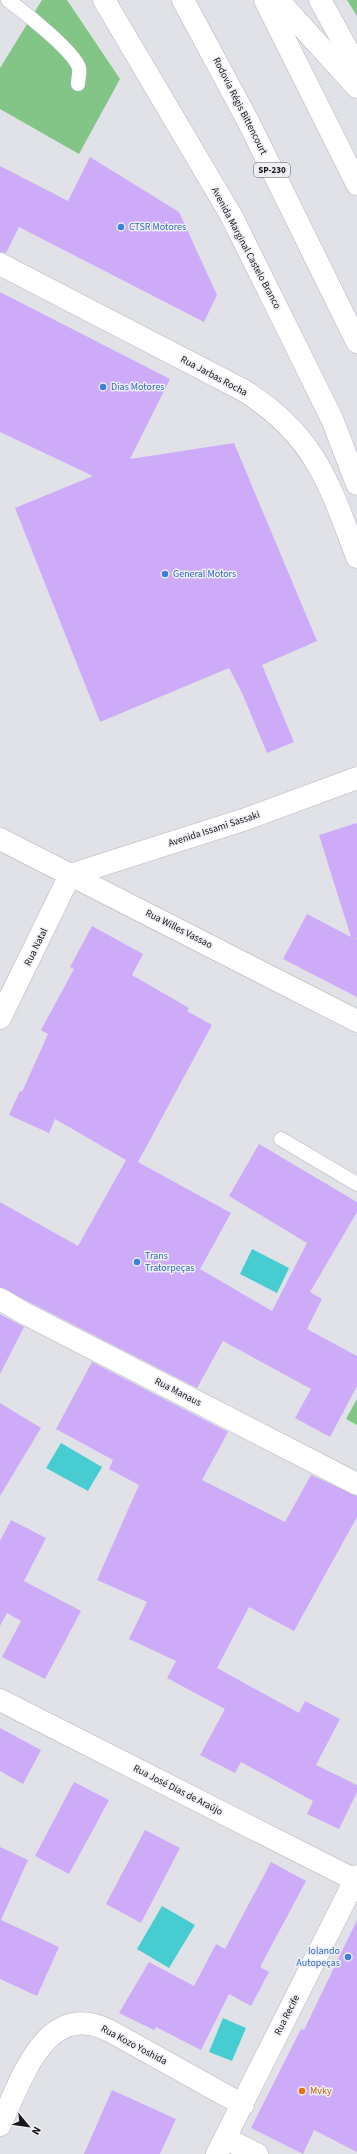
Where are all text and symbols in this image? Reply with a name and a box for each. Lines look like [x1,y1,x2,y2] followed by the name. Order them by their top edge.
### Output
[209,55,271,158] street label: Rodovia Régis Bittencourt
[254,163,290,177] road number: SP-230
[208,185,284,311] street label: Avenida Marginal Castelo Branco
[129,220,186,234] place label: CTSR Motores
[116,222,126,232] marker: CTSR Motores
[178,352,250,400] street label: Rua Jarbas Rocha
[111,380,165,394] place label: Dias Motores
[98,382,108,392] marker: Dias Motores
[173,567,236,581] place label: General Motors
[160,569,170,579] marker: General Motors
[166,808,262,850] street label: Avenida Issami Sassaki
[143,906,215,952] street label: Rua Willes Vassao
[21,925,51,968] street label: Rua Natal
[145,1249,194,1275] place label: Trans Tratorpeças
[132,1257,142,1267] marker: Trans Tratorpeças
[152,1374,204,1410] street label: Rua Manaus
[131,1761,225,1819] street label: Rua José Dias de Araújo
[296,1944,340,1970] place label: Iolando Autopeças
[343,1952,353,1962] marker: Iolando Autopeças
[271,1992,303,2038] street label: Rua Recife
[98,2022,170,2068] street label: Rua Kozo Yoshida
[310,2084,332,2098] place label: Mvky
[297,2086,307,2096] marker: Mvky
[8,2106,48,2146] north arrow
[28,2124,45,2137] text: N

